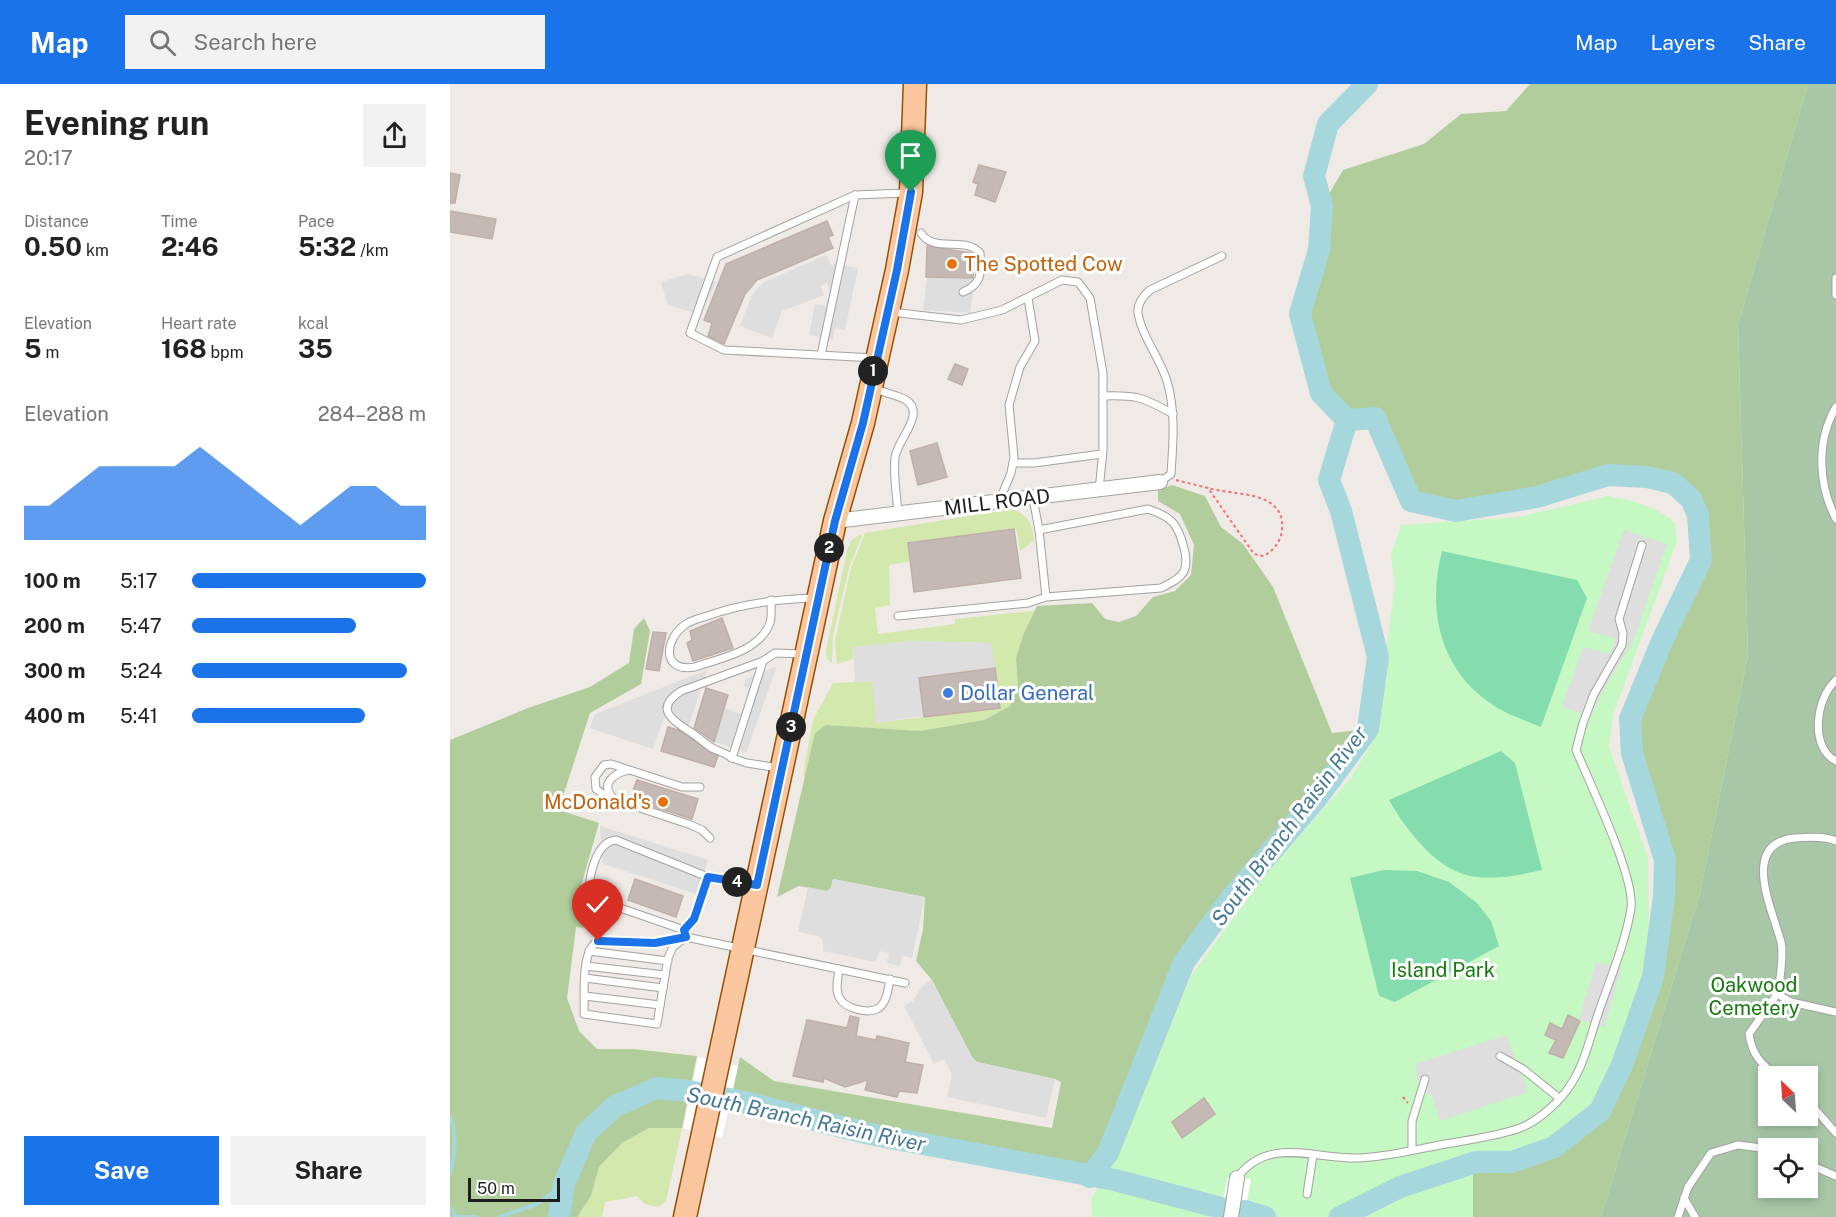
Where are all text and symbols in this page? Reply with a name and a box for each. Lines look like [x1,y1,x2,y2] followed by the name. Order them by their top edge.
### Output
[125,15,545,69] search box
[30,26,89,59] text: Map
[146,26,179,59] icon: search
[194,29,317,55] text: Search here
[1575,30,1618,55] text: Map
[1651,30,1715,55] text: Layers
[1748,30,1806,55] text: Share
[24,104,209,142] text: Evening run
[363,104,426,167] button: share
[885,130,936,192] pin
[894,139,927,172] icon: arrive
[24,146,73,170] text: 20:17
[24,212,89,231] text: Distance
[161,212,197,231] text: Time
[298,212,335,231] text: Pace
[24,231,82,262] text: 0.50
[161,231,219,262] text: 2:46
[298,231,356,262] text: 5:32
[82,241,109,260] text: km
[356,241,389,260] text: /km
[964,252,1123,276] place label: The Spotted Cow
[945,257,959,271] marker: The Spotted Cow
[24,314,92,333] text: Elevation
[161,314,237,333] text: Heart rate
[298,314,329,333] text: kcal
[24,333,42,364] text: 5
[161,333,207,364] text: 168
[298,333,333,364] text: 35
[42,343,59,362] text: m
[207,343,243,362] text: bpm
[858,356,888,386] pin: 1
[870,361,876,380] text: 1
[24,402,109,426] text: Elevation
[318,402,426,426] text: 284–288 m
[943,484,1051,520] street label: MILL ROAD
[814,533,844,563] pin: 2
[824,538,834,557] text: 2
[24,569,81,593] text: 100 m
[120,569,157,593] text: 5:17
[24,614,85,638] text: 200 m
[120,614,162,638] text: 5:47
[24,659,85,683] text: 300 m
[120,659,162,683] text: 5:24
[960,681,1094,705] place label: Dollar General
[941,686,955,700] marker: Dollar General
[24,704,85,728] text: 400 m
[120,704,158,728] text: 5:41
[776,712,806,742] pin: 3
[786,717,796,736] text: 3
[1206,720,1373,931] water label: South Branch Raisin River
[544,790,651,814] place label: McDonald's
[656,795,670,809] marker: McDonald's
[722,867,752,897] pin: 4
[732,872,742,891] text: 4
[572,879,623,941] pin
[581,888,614,921] icon: check
[1391,958,1495,982] park label: Island Park
[1709,973,1800,1020] park label: Oakwood Cemetery
[1758,1066,1818,1126] north arrow
[1758,1066,1818,1198] map controls
[684,1081,929,1157] water label: South Branch Raisin River
[24,1136,219,1205] button: Save
[231,1136,426,1205] button: Share
[1758,1138,1818,1198] button: locate
[468,1175,560,1202] scale bar
[477,1179,515,1198] text: 50 m

